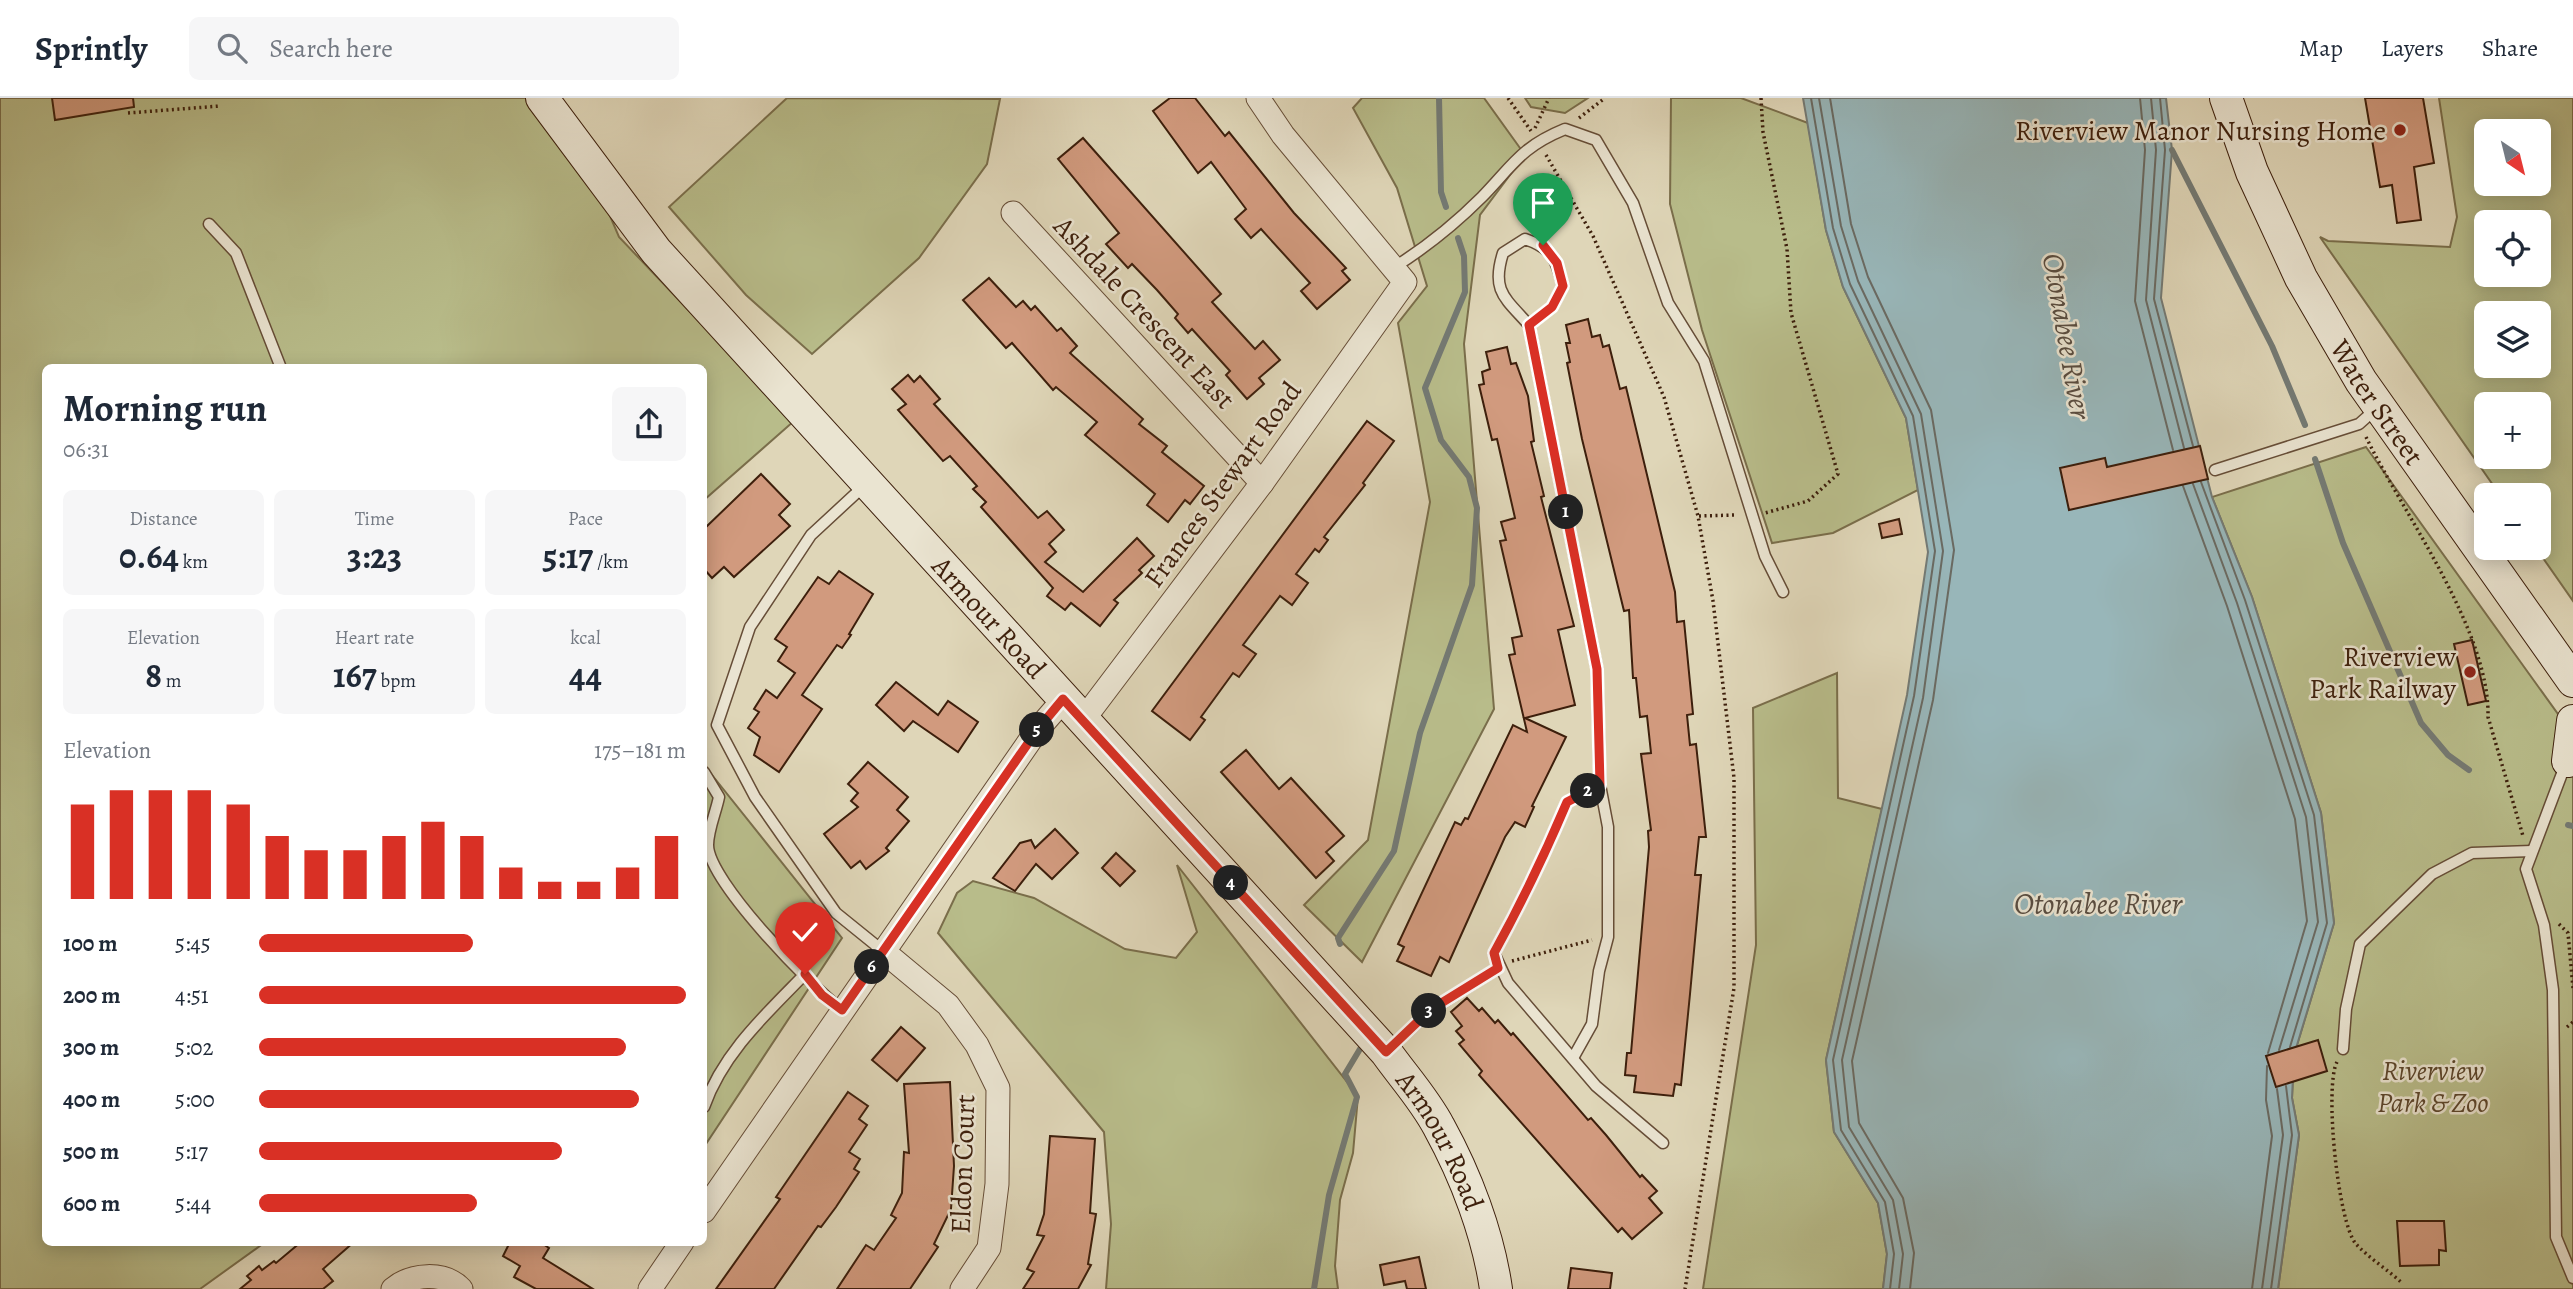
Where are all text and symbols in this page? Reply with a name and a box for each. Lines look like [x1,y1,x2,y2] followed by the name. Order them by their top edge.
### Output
[189,17,679,80] search box
[35,26,147,71] text: Sprintly
[213,29,251,67] icon: search
[269,31,393,66] text: Search here
[2299,32,2343,64] text: Map
[2381,32,2444,64] text: Layers
[2482,32,2538,64] text: Share
[2015,112,2386,150] place label: Riverview Manor Nursing Home
[2474,119,2552,196] north arrow
[2474,119,2551,560] map controls
[2392,122,2408,138] marker: Riverview Manor Nursing Home
[1513,173,1573,245] pin
[1524,184,1562,222] icon: arrive
[1044,207,1244,417] street label: Ashdale Crescent East
[2474,210,2551,287] button: locate
[2033,250,2102,424] water label: Otonabee River
[2474,301,2551,378] button: layers
[2320,332,2433,473] street label: Water Street
[1135,373,1311,595] street label: Frances Stewart Road
[63,382,267,434] text: Morning run
[612,387,686,461] button: share
[2474,392,2551,469] button: +
[63,434,109,465] text: 06:31
[2474,483,2551,560] button: −
[1548,494,1584,530] pin: 1
[1562,498,1569,524] text: 1
[129,506,198,532] text: Distance
[355,506,394,532] text: Time
[568,506,603,532] text: Pace
[119,532,179,580] text: 0.64
[347,532,402,580] text: 3:23
[542,532,593,580] text: 5:17
[922,547,1055,688] street label: Armour Road
[179,549,208,575] text: km
[593,549,629,575] text: /km
[127,625,200,651] text: Elevation
[335,625,414,651] text: Heart rate
[570,625,601,651] text: kcal
[2309,638,2456,708] place label: Riverview Park Railway
[145,651,162,699] text: 8
[333,651,377,699] text: 167
[569,651,602,699] text: 44
[2462,664,2478,680] marker: Riverview Park Railway
[162,668,182,694] text: m
[377,668,416,694] text: bpm
[1020,712,1054,748] pin: 5
[1032,716,1041,742] text: 5
[63,735,151,766] text: Elevation
[594,735,686,766] text: 175–181 m
[1570,774,1606,808] pin: 2
[1583,777,1592,803] text: 2
[1214,866,1248,900] pin: 4
[1226,869,1235,895] text: 4
[2014,884,2183,924] water label: Otonabee River
[775,902,835,974] pin
[786,913,824,951] icon: check
[63,928,118,959] text: 100 m
[175,928,211,959] text: 5:45
[854,950,890,984] pin: 6
[867,953,876,979] text: 6
[63,980,121,1011] text: 200 m
[175,980,209,1011] text: 4:51
[1412,993,1446,1028] pin: 3
[1424,997,1433,1023] text: 3
[63,1032,119,1063] text: 300 m
[175,1032,214,1063] text: 5:02
[2377,1052,2489,1122] park label: Riverview Park & Zoo
[1386,1062,1493,1216] street label: Armour Road
[63,1084,120,1115] text: 400 m
[175,1084,215,1115] text: 5:00
[942,1094,984,1234] street label: Eldon Court
[63,1136,119,1167] text: 500 m
[175,1136,208,1167] text: 5:17
[63,1188,120,1219] text: 600 m
[175,1188,211,1219] text: 5:44

